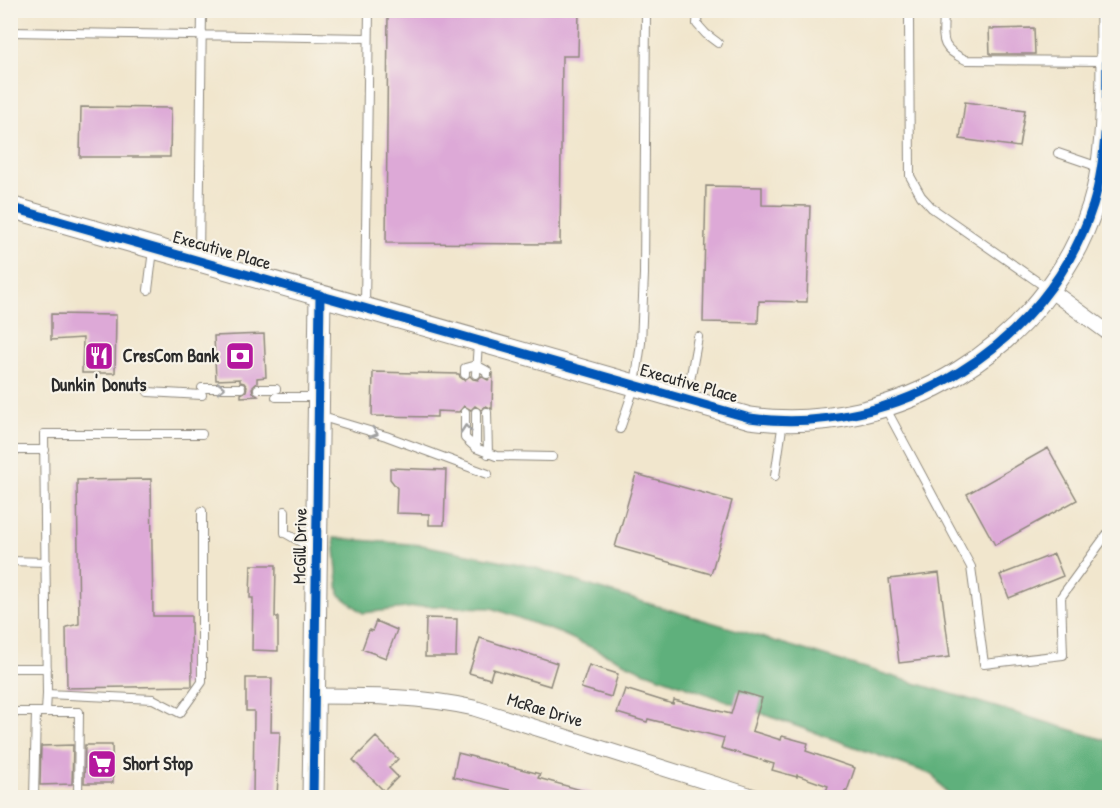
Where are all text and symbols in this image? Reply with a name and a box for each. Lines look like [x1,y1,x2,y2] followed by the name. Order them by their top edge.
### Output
[170,224,274,275] street label: Executive Place
[83,340,115,372] restaurant icon: Dunkin' Donuts
[224,340,256,372] bank icon: CresCom Bank
[123,343,220,368] place label: CresCom Bank
[637,357,741,408] street label: Executive Place
[52,372,147,397] place label: Dunkin' Donuts
[217,382,226,394] one-way arrow
[460,425,473,434] one-way arrow
[368,426,379,438] one-way arrow
[286,508,313,584] street label: McGill Drive
[504,686,586,733] street label: McRae Drive
[86,748,118,780] supermarket icon: Short Stop
[123,751,193,777] place label: Short Stop

